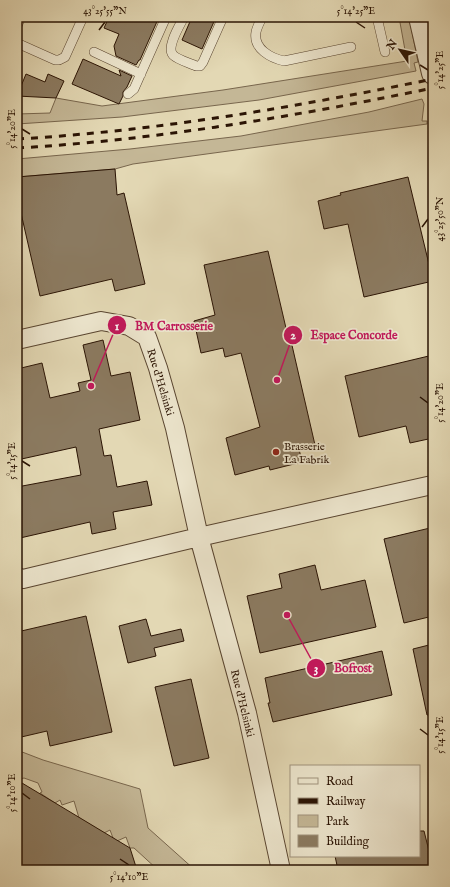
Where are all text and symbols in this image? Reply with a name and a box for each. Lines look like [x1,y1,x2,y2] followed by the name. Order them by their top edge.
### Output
[83,5,127,18] text: 43°25'55"N
[337,5,375,18] text: 5°14'25"E
[380,30,420,70] north arrow
[384,37,401,54] text: N
[434,51,447,89] text: 5°14'25"E
[6,109,19,149] text: 5°14'20"E
[434,196,447,241] text: 43°25'50"N
[107,313,221,337] callout: BM Carrosserie
[115,319,120,334] text: 1
[135,319,213,334] text: BM Carrosserie
[283,323,406,347] callout: Espace Concorde
[290,328,296,343] text: 2
[311,328,398,344] text: Espace Concorde
[143,347,177,417] street label: Rue d'Helsinki
[434,383,447,423] text: 5°14'20"E
[284,440,329,467] place label: Brasserie La Fabrik
[6,442,19,480] text: 5°14'15"E
[271,447,281,457] marker: Brasserie La Fabrik
[306,656,380,680] callout: Bofrost
[314,661,318,676] text: 3
[334,661,373,676] text: Bofrost
[227,668,257,739] street label: Rue d'Helsinki
[434,716,447,754] text: 5°14'15"E
[290,765,420,857] legend
[6,774,19,812] text: 5°14'10"E
[326,774,354,789] text: Road
[326,794,365,809] text: Railway
[326,814,349,829] text: Park
[326,834,370,849] text: Building
[110,871,148,884] text: 5°14'10"E

